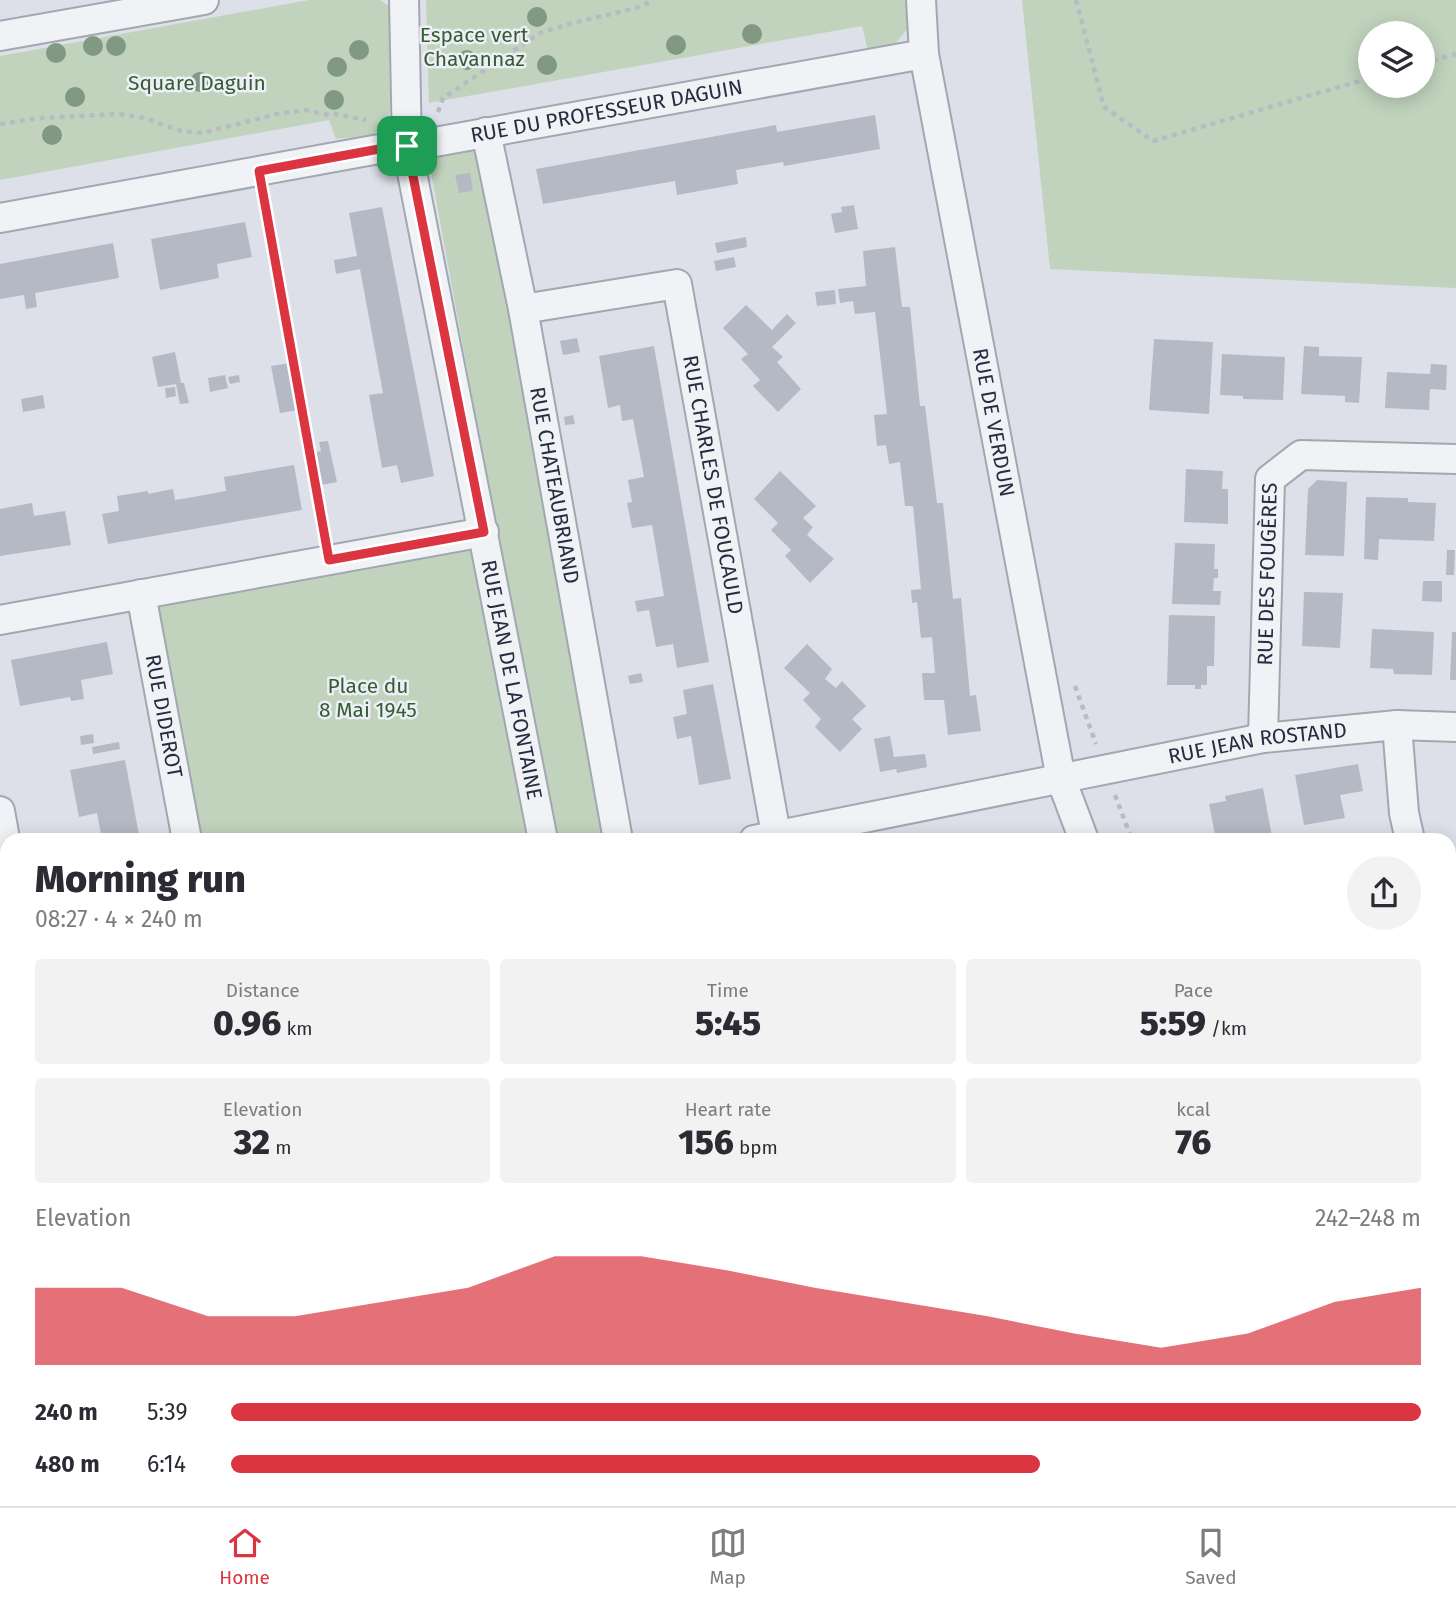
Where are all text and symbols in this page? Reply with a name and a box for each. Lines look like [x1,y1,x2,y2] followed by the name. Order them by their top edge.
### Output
[1358,21,1435,98] map controls
[1358,21,1435,98] button: layers
[420,22,529,72] park label: Espace vert Chavannaz
[128,70,266,96] park label: Square Daguin
[468,74,745,148] street label: RUE DU PROFESSEUR DAGUIN
[377,116,437,176] pin
[388,127,426,165] icon: arrive
[967,346,1020,499] street label: RUE DE VERDUN
[677,353,749,616] street label: RUE CHARLES DE FOUCAULD
[524,385,585,586] street label: RUE CHATEAUBRIAND
[1252,482,1283,666] street label: RUE DES FOUGÈRES
[475,558,548,802] street label: RUE JEAN DE LA FONTAINE
[140,652,188,780] street label: RUE DIDEROT
[319,673,417,723] park label: Place du 8 Mai 1945
[1166,717,1348,770] street label: RUE JEAN ROSTAND
[35,856,246,902] text: Morning run
[1347,856,1421,930] button: share
[35,905,203,933] text: 08:27 · 4 × 240 m
[226,979,300,1002] text: Distance
[707,979,749,1002] text: Time
[1174,979,1213,1002] text: Pace
[213,1002,281,1044] text: 0.96
[695,1002,761,1044] text: 5:45
[1140,1002,1206,1044] text: 5:59
[281,1017,312,1040] text: km
[1206,1017,1247,1040] text: /km
[223,1098,302,1121] text: Elevation
[685,1098,771,1121] text: Heart rate
[1176,1098,1210,1121] text: kcal
[234,1121,270,1163] text: 32
[678,1121,734,1163] text: 156
[1175,1121,1211,1163] text: 76
[270,1136,292,1159] text: m
[734,1136,778,1159] text: bpm
[35,1204,131,1232] text: Elevation
[1315,1204,1421,1232] text: 242–248 m
[35,1398,98,1426] text: 240 m
[147,1398,188,1426] text: 5:39
[35,1450,100,1478] text: 480 m
[147,1450,186,1478] text: 6:14
[219,1524,270,1589] tab: Home
[709,1524,747,1589] tab: Map
[1185,1524,1237,1589] tab: Saved

